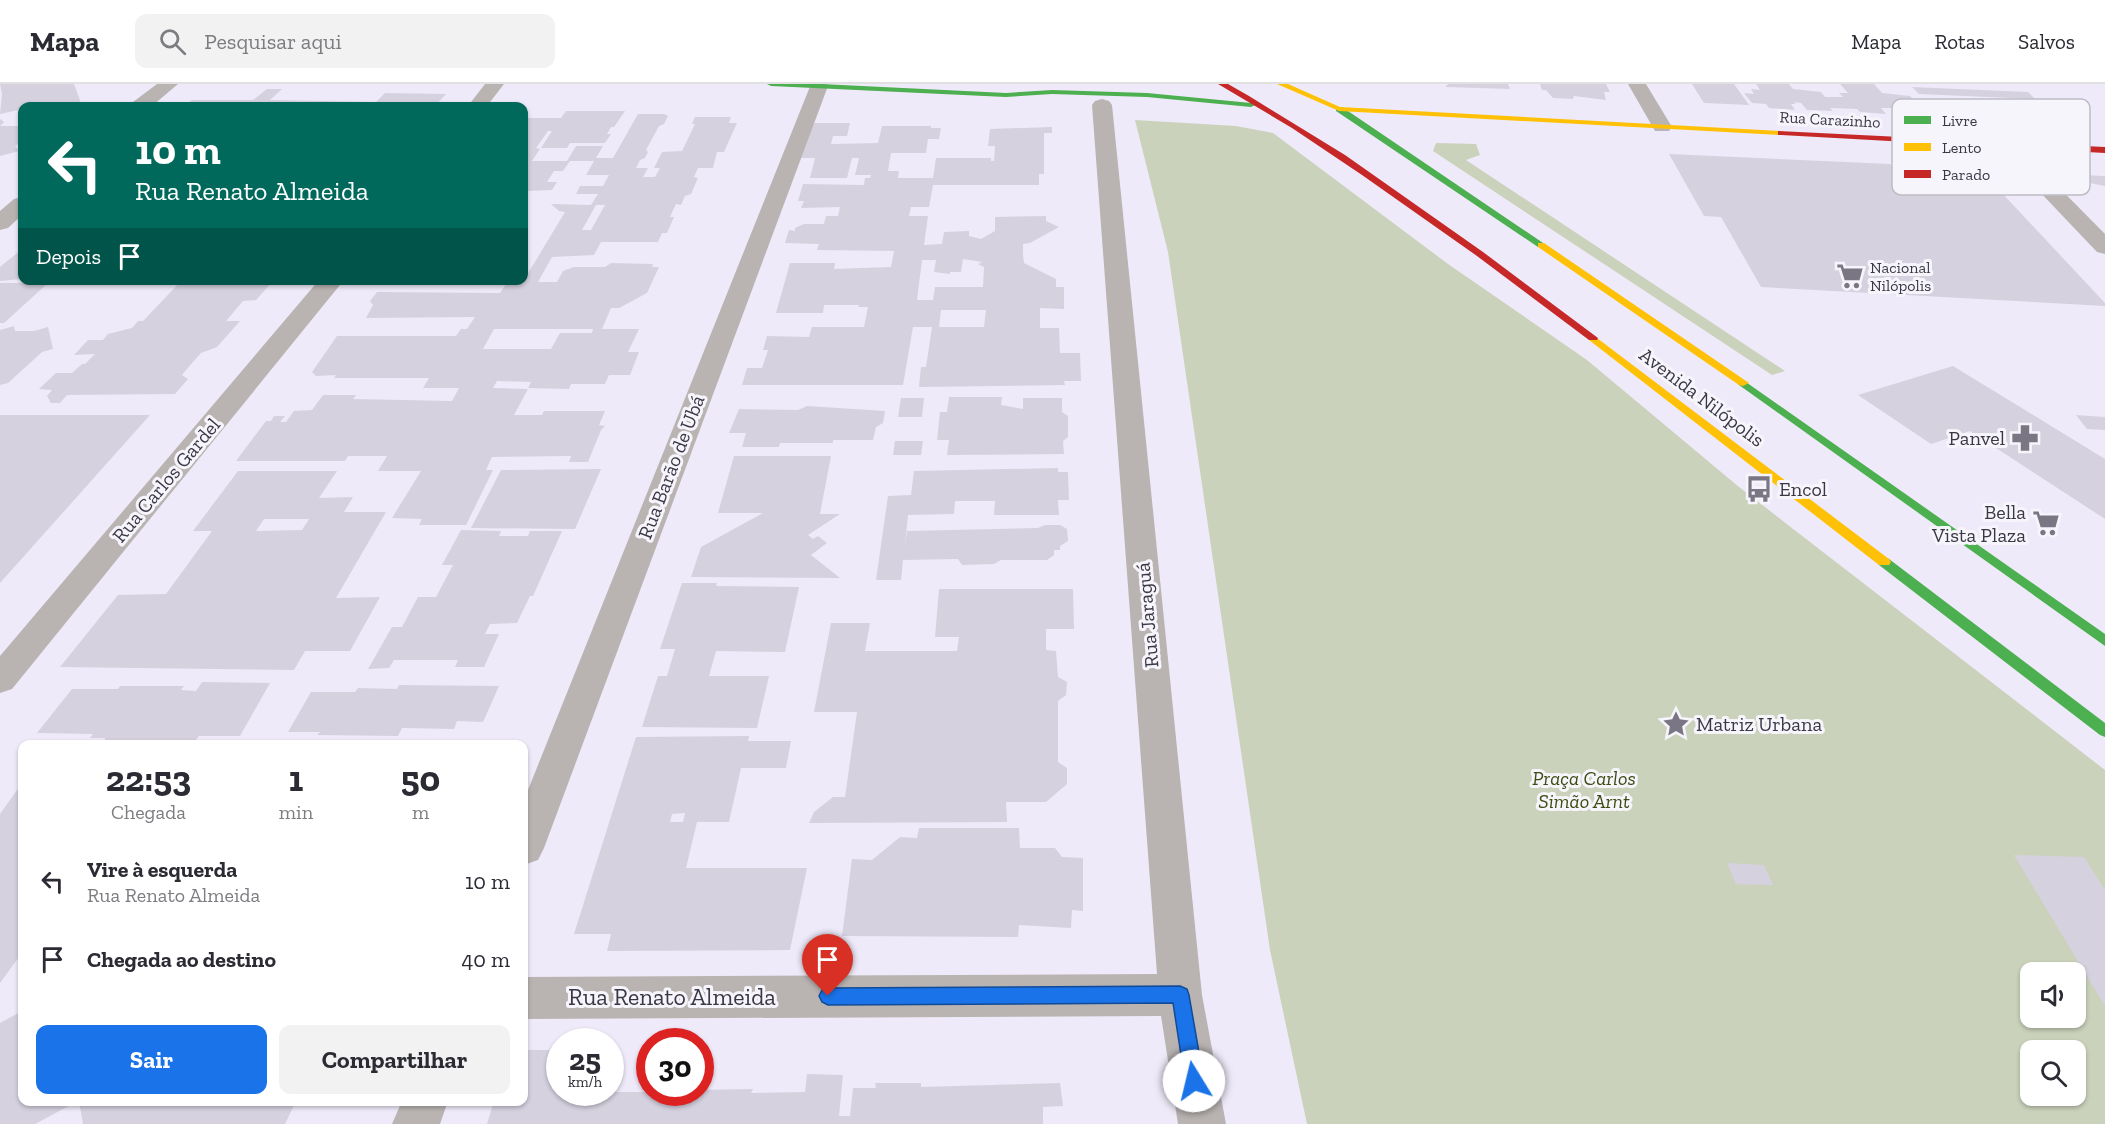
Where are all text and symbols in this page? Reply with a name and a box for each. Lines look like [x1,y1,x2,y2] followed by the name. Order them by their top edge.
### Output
[135,14,555,68] search box
[30,25,99,58] text: Mapa
[156,25,189,58] icon: search
[204,28,342,55] text: Pesquisar aqui
[1851,29,1901,54] text: Mapa
[1934,29,1985,54] text: Rotas
[2018,29,2075,54] text: Salvos
[1892,99,2090,195] legend
[1779,107,1881,132] street label: Rua Carazinho
[1942,111,1977,130] text: Livre
[135,124,221,175] text: 10 m
[36,126,114,204] icon: left
[1942,138,1982,157] text: Lento
[1942,165,1990,184] text: Parado
[135,175,369,207] text: Rua Renato Almeida
[113,240,146,273] icon: arrive
[36,243,101,270] text: Depois
[1870,258,1931,295] place label: Nacional Nilópolis
[1835,261,1865,291] supermarket icon: Nacional Nilópolis
[1635,342,1769,452] street label: Avenida Nilópolis
[633,391,710,542] street label: Rua Barão de Ubá
[107,413,225,547] street label: Rua Carlos Gardel
[2010,423,2040,453] pharmacy icon: Panvel
[1948,426,2005,450] place label: Panvel
[1744,474,1774,504] bus stop icon: Encol
[1779,477,1827,501] place label: Encol
[1931,500,2026,547] place label: Bella Vista Plaza
[2031,508,2061,538] supermarket icon: Bella Vista Plaza
[1130,561,1164,669] street label: Rua Jaraguá
[1661,709,1691,739] place icon: Matriz Urbana
[1696,712,1822,736] place label: Matriz Urbana
[106,757,191,800] text: 22:53
[289,757,303,800] text: 1
[401,757,440,800] text: 50
[1532,766,1636,813] park label: Praça Carlos Simão Arnt
[111,800,186,824] text: Chegada
[279,800,313,824] text: min
[412,800,429,824] text: m
[87,856,237,883] text: Vire à esquerda
[36,865,69,898] icon: left
[465,868,510,895] text: 10 m
[87,883,260,907] text: Rua Renato Almeida
[802,934,853,996] pin
[36,943,69,976] icon: arrive
[811,943,844,976] icon: arrive
[87,946,276,973] text: Chegada ao destino
[461,946,510,973] text: 40 m
[2020,962,2086,1106] map controls
[2020,962,2086,1028] button: sound
[568,982,776,1011] street label: Rua Renato Almeida
[36,1025,267,1094] button: Sair
[279,1025,510,1094] button: Compartilhar
[636,1028,714,1106] speed limit sign: 30
[2020,1040,2086,1106] button: search
[569,1042,601,1078] text: 25
[1162,1049,1226,1113] position arrow
[568,1073,602,1091] text: km/h

